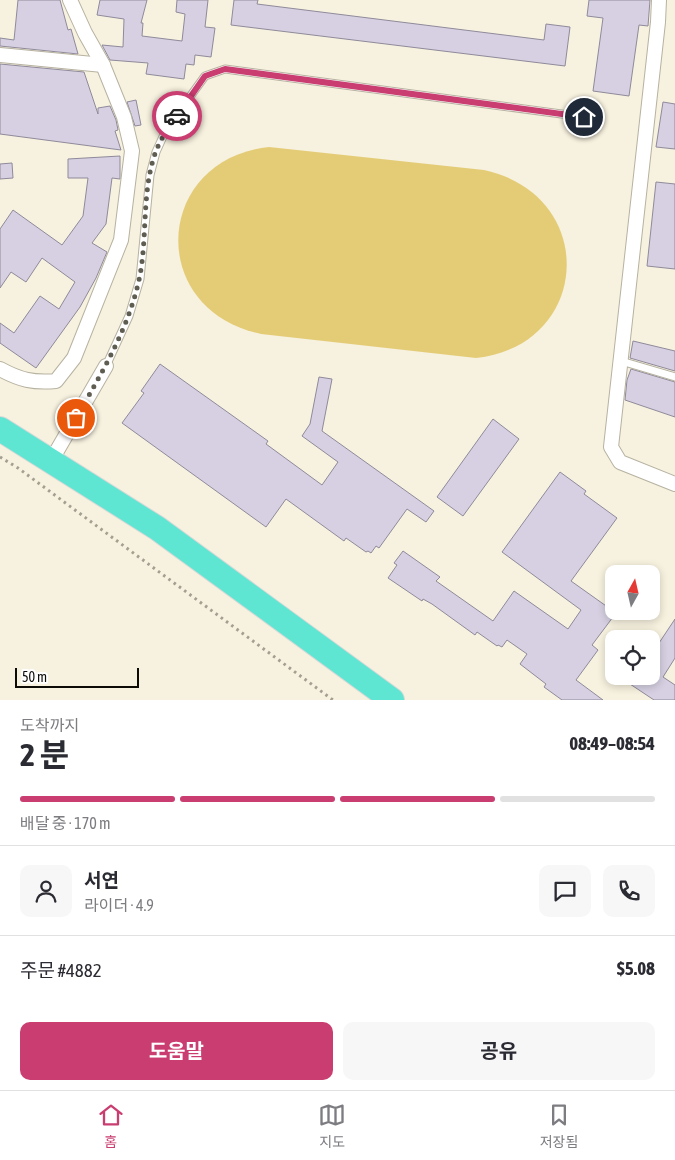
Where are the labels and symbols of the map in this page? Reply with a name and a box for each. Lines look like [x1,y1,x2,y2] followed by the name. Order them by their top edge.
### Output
[152,91,202,141] courier
[563,96,605,138] pin
[55,397,97,439] pin
[605,565,660,620] north arrow
[15,665,139,688] scale bar

